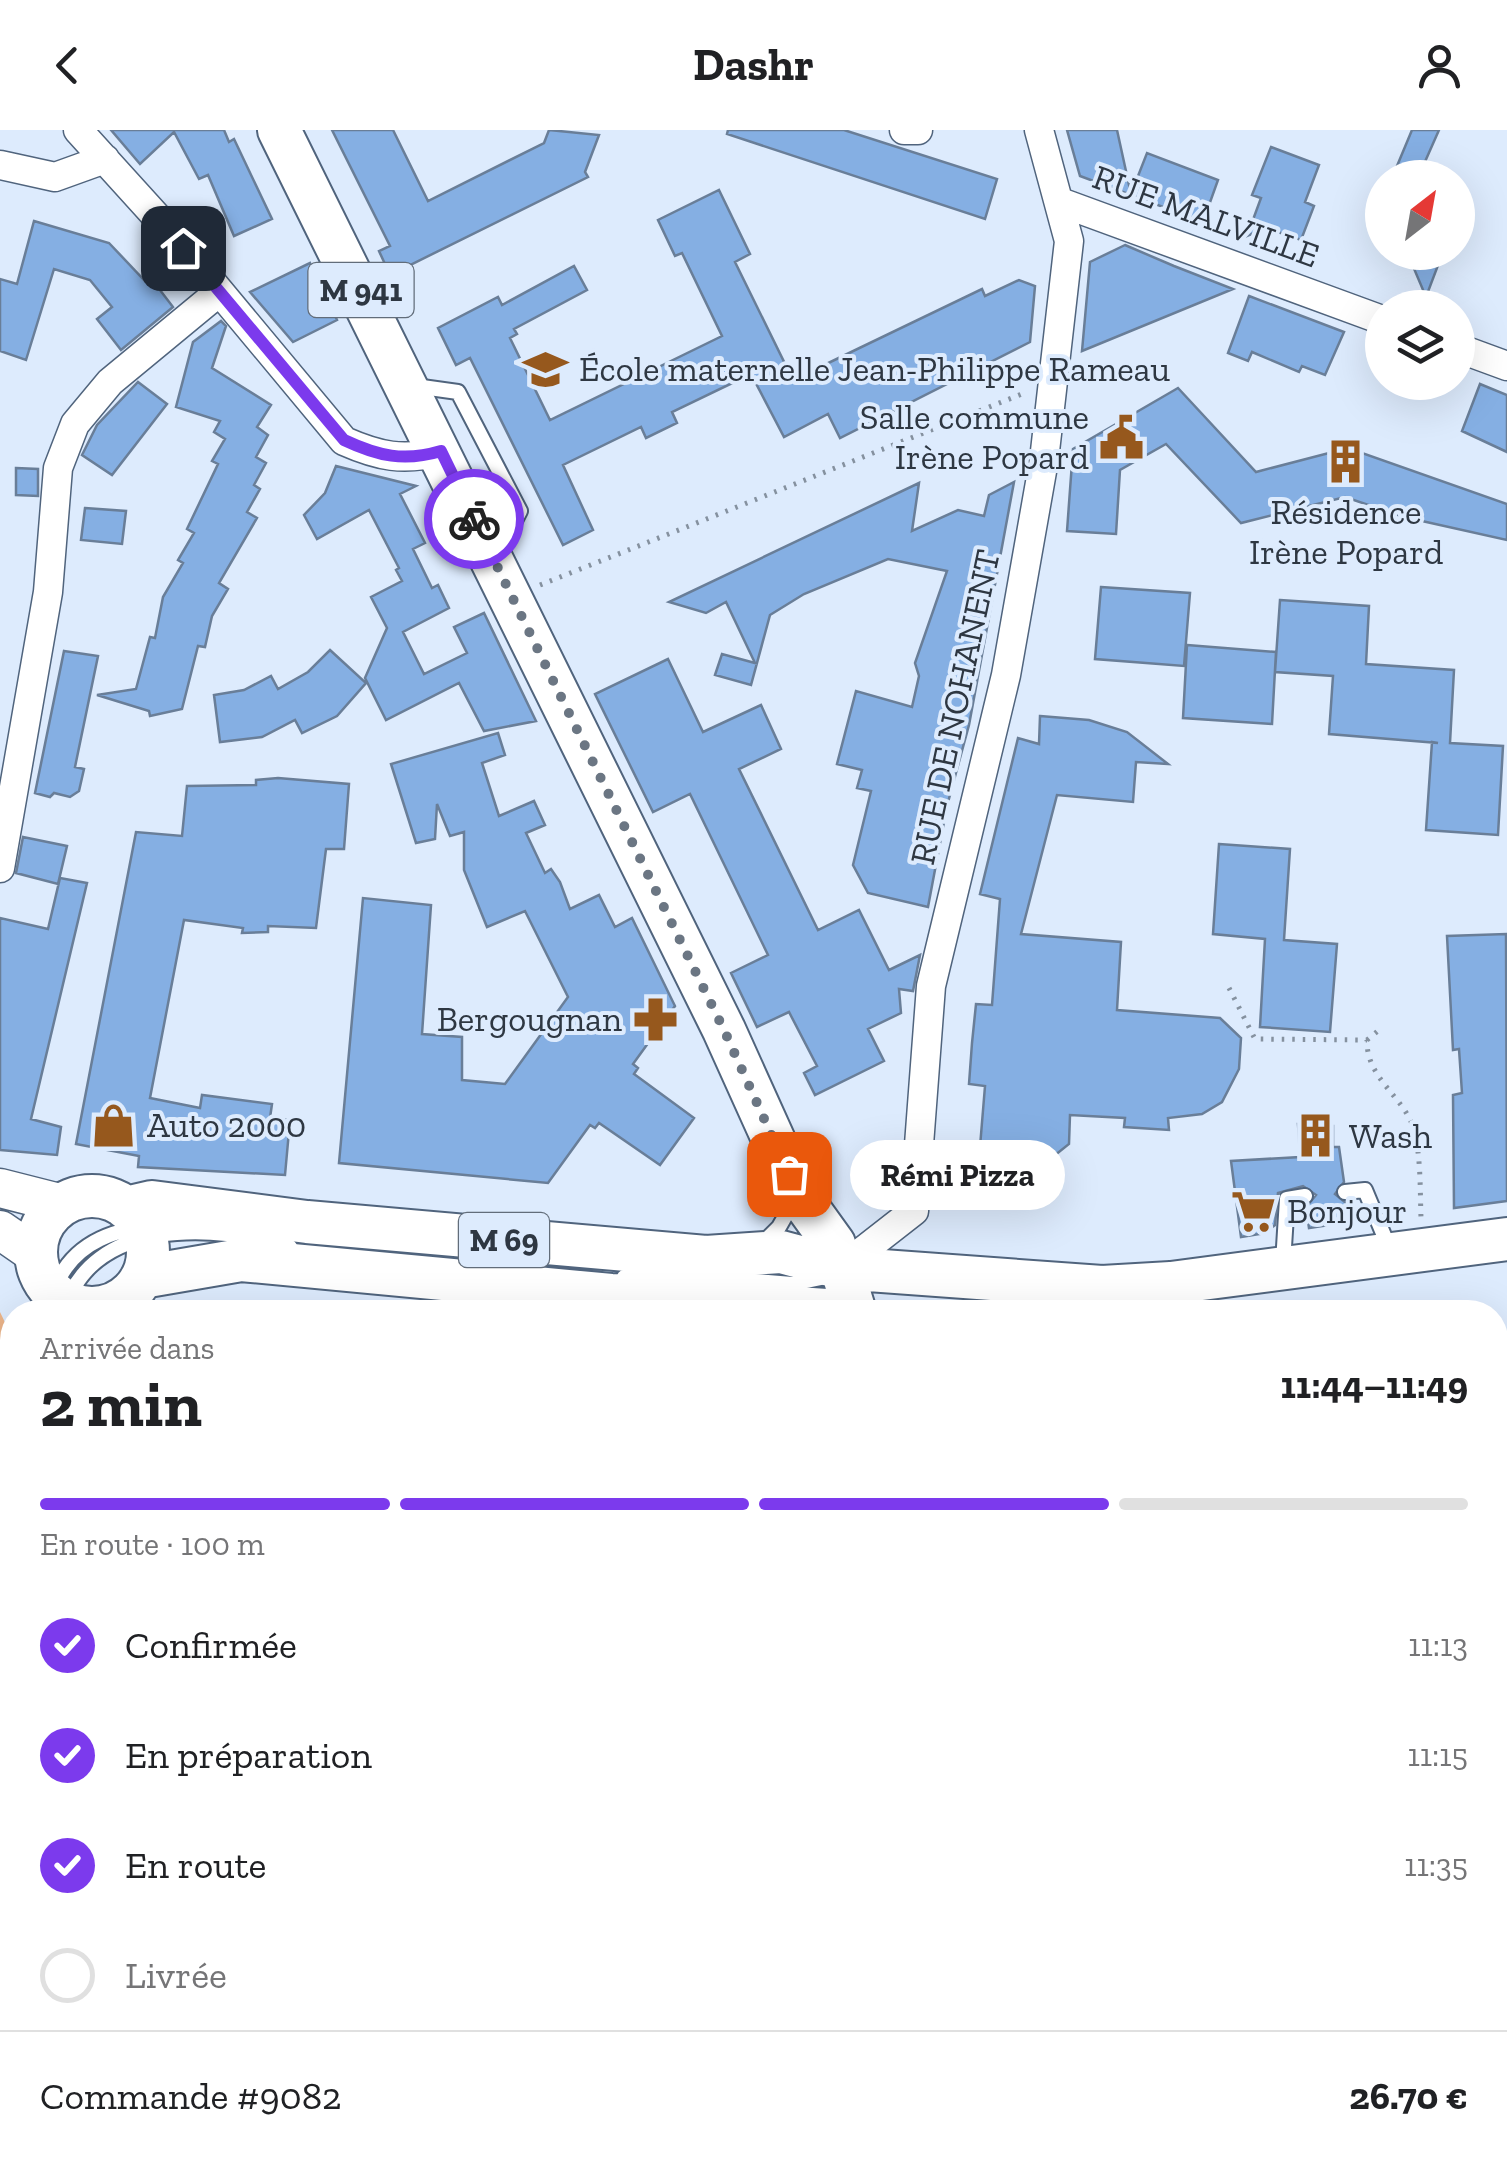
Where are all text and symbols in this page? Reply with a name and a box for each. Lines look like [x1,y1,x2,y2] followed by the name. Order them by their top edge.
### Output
[40,38,95,93] icon: back
[693,38,814,92] text: Dashr
[1412,38,1467,93] icon: person
[1087,156,1325,276] street label: RUE MALVILLE
[1365,160,1475,270] north arrow
[1365,160,1475,400] map controls
[141,206,226,291] pin
[156,221,211,276] icon: home
[308,263,414,317] road number: M 941
[1365,290,1475,400] button: layers
[522,345,570,393] school or university icon: École maternelle Jean-Philippe Rameau
[579,348,1170,390] place label: École maternelle Jean-Philippe Rameau
[860,396,1089,478] place label: Salle commune Irène Popard
[1098,413,1146,461] public building icon: Salle commune Irène Popard
[1322,438,1370,486] building icon: Résidence Irène Popard
[424,469,524,569] courier
[1249,491,1443,573] place label: Résidence Irène Popard
[447,492,502,547] icon: bike
[901,546,1009,868] street label: RUE DE NOHANENT
[631,995,679,1043] pharmacy icon: Bergougnan
[437,998,622,1040] place label: Bergougnan
[90,1101,138,1149] shop icon: Auto 2000
[147,1104,306,1146] place label: Auto 2000
[1292,1112,1340,1160] building icon: Wash
[1349,1115,1432,1157] place label: Wash
[747,1132,832,1217] pin
[849,1139,1064,1209] callout: Rémi Pizza
[762,1147,817,1202] icon: bag
[880,1156,1035,1194] text: Rémi Pizza
[1230,1187,1278,1235] supermarket icon: Bonjour
[1287,1190,1407,1232] place label: Bonjour
[459,1213,549,1267] road number: M 69
[40,1329,215,1367] text: Arrivée dans
[1280,1362,1468,1408] text: 11:44–11:49
[40,1365,202,1443] text: 2 min
[40,1525,265,1563] text: En route · 100 m
[40,1618,95,1673] icon: check
[125,1622,297,1668] text: Confirmée
[1408,1626,1468,1664] text: 11:13
[40,1728,95,1783] icon: check
[125,1732,372,1778] text: En préparation
[1407,1736,1468,1774] text: 11:15
[40,1838,95,1893] icon: check
[125,1842,266,1888] text: En route
[1404,1846,1468,1884] text: 11:35
[125,1952,227,1998] text: Livrée
[40,2073,342,2119] text: Commande #9082
[1349,2073,1468,2119] text: 26.70 €

